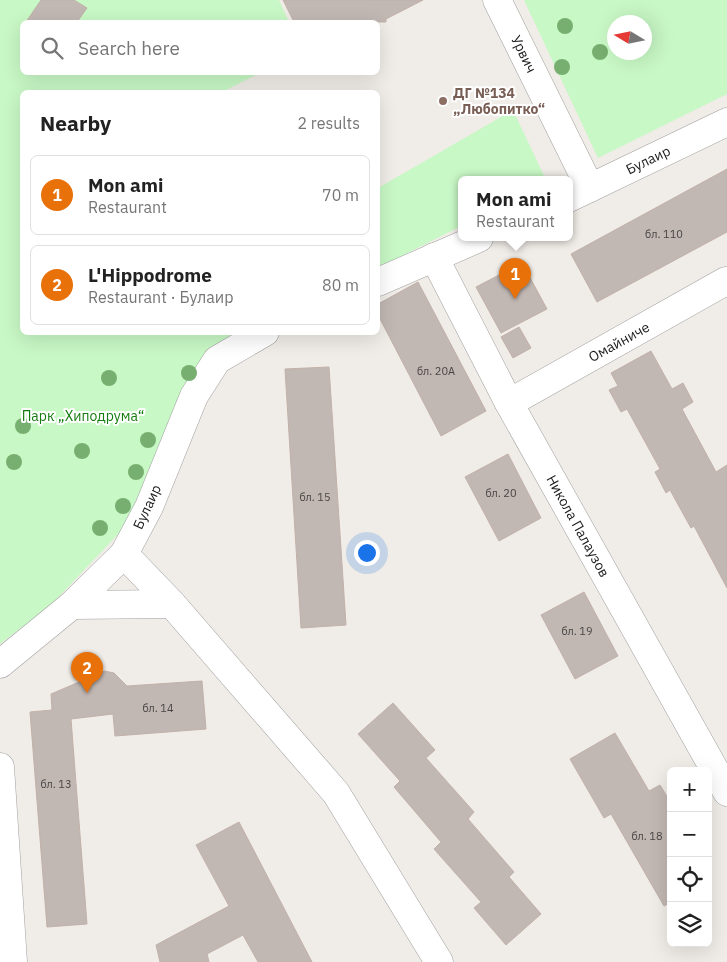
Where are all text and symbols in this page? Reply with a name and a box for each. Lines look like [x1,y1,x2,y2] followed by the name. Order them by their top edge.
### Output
[607,15,652,60] north arrow
[20,20,380,75] search box
[507,32,541,76] street label: Урвич
[38,34,66,62] icon: search
[78,36,180,60] text: Search here
[453,84,545,118] place label: ДГ №134 „Любопитко“
[437,95,449,107] marker: ДГ №134 „Любопитко“
[40,109,111,137] text: Nearby
[297,113,360,133] text: 2 results
[623,142,673,178] street label: Булаир
[88,173,163,197] text: Mon ami
[458,176,573,241] popup
[52,185,62,205] text: 1
[322,185,359,205] text: 70 m
[476,187,551,211] text: Mon ami
[88,197,167,217] text: Restaurant
[476,211,555,231] text: Restaurant
[645,227,683,241] house number: бл. 110
[499,258,531,299] pin: 1
[88,263,212,287] text: L'Hippodrome
[52,275,62,295] text: 2
[322,275,359,295] text: 80 m
[88,287,234,307] text: Restaurant · Булаир
[585,318,653,366] street label: Омайниче
[417,364,455,378] house number: бл. 20А
[22,407,145,425] park label: Парк „Хиподрума“
[542,472,614,580] street label: Никола Палаузов
[129,482,165,532] street label: Булаир
[485,486,517,500] house number: бл. 20
[299,490,331,504] house number: бл. 15
[354,540,380,566] your location
[561,624,593,638] house number: бл. 19
[71,652,103,693] pin: 2
[142,701,174,715] house number: бл. 14
[667,767,712,947] map controls
[667,767,712,812] button: +
[40,777,72,791] house number: бл. 13
[667,812,712,857] button: −
[631,829,663,843] house number: бл. 18
[667,857,712,902] button: locate
[667,902,712,947] button: layers

